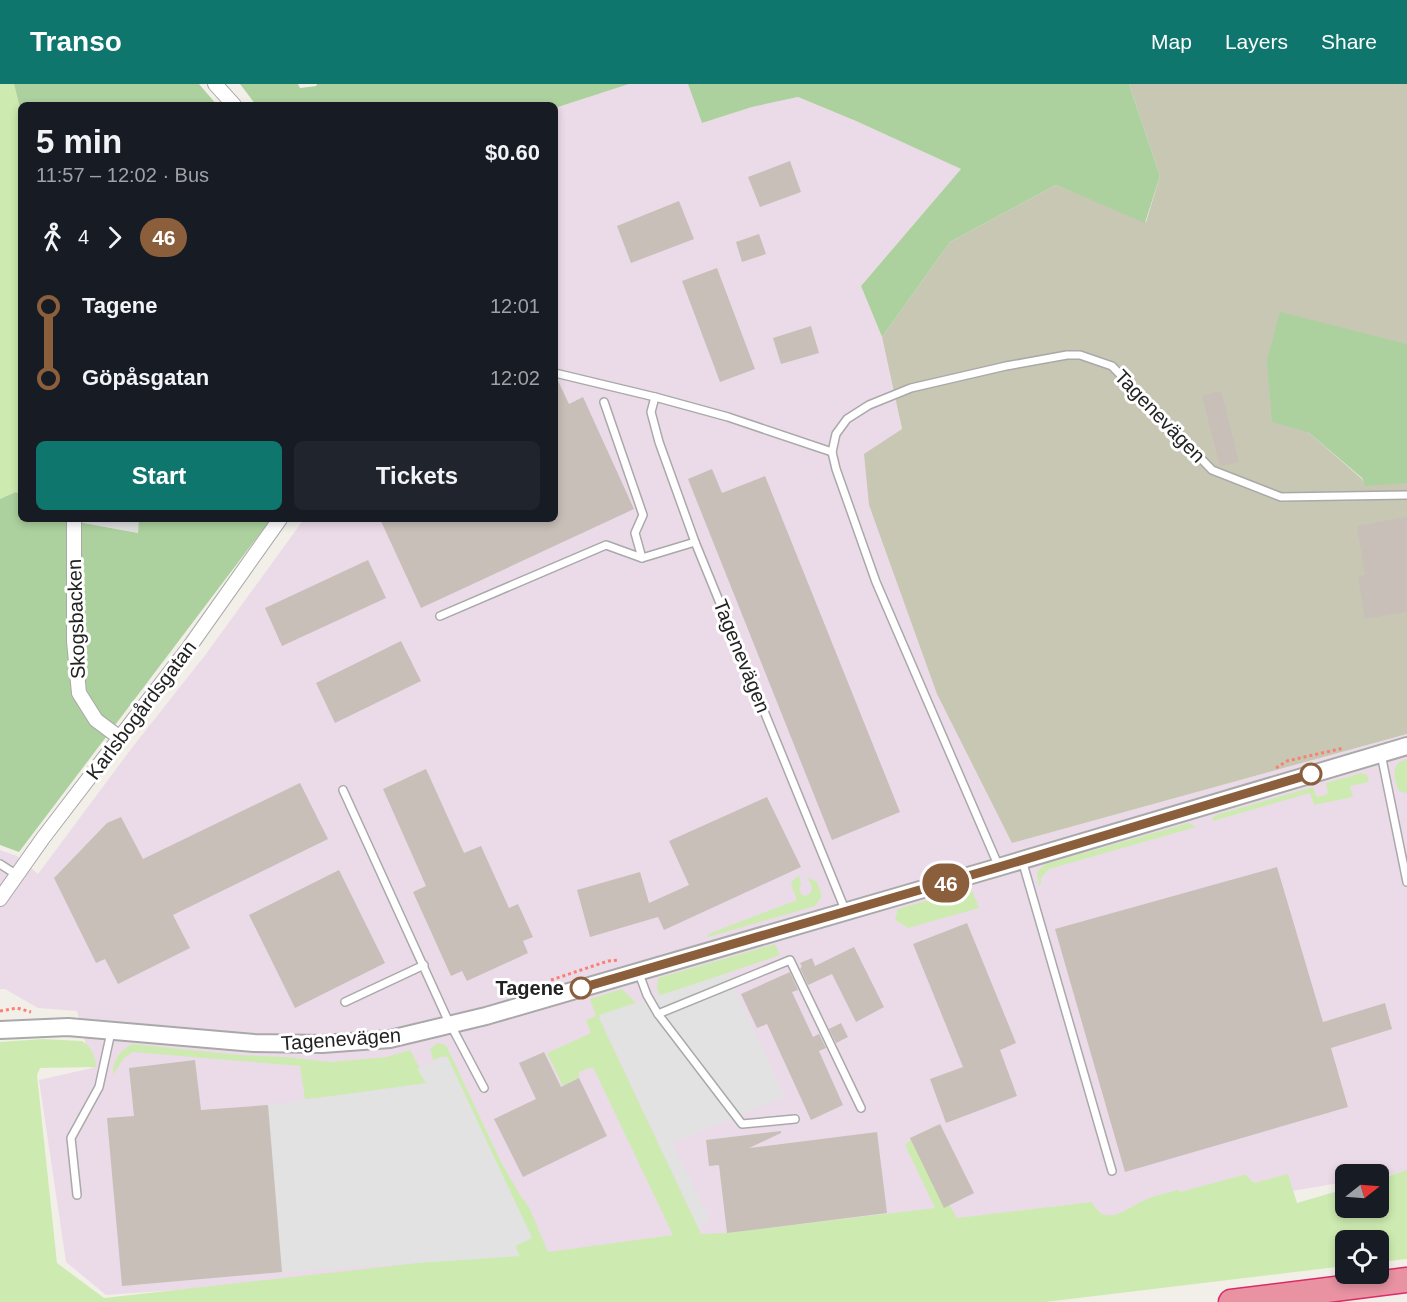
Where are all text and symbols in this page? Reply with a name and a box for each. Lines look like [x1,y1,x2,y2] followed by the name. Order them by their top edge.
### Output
[30,26,122,57] text: Transo
[1151,30,1192,53] text: Map
[1225,30,1288,53] text: Layers
[1321,30,1377,53] text: Share
[36,123,122,160] text: 5 min
[485,140,540,165] text: $0.60
[36,164,209,186] text: 11:57 – 12:02 · Bus
[36,221,69,254] icon: walk
[98,221,131,254] icon: forward
[78,226,89,248] text: 4
[152,226,175,249] text: 46
[82,293,157,318] text: Tagene
[490,295,540,317] text: 12:01
[82,365,209,390] text: Göpåsgatan
[1110,365,1210,467] street label: Tagenevägen
[490,367,540,389] text: 12:02
[36,441,282,510] button: Start
[294,441,540,510] button: Tickets
[63,559,89,679] street label: Skogsbacken
[709,596,775,716] street label: Tagenevägen
[82,636,200,784] street label: Karlsbogårdsgatan
[1300,763,1322,785] unlabelled marker
[919,864,973,902] line badge: 46
[934,872,958,895] text: 46
[495,977,564,999] place label: Tagene
[570,977,592,999] marker: Tagene
[280,1024,402,1054] street label: Tagenevägen
[1335,1164,1389,1218] north arrow
[1335,1164,1389,1284] map controls
[1335,1230,1389,1284] button: locate

